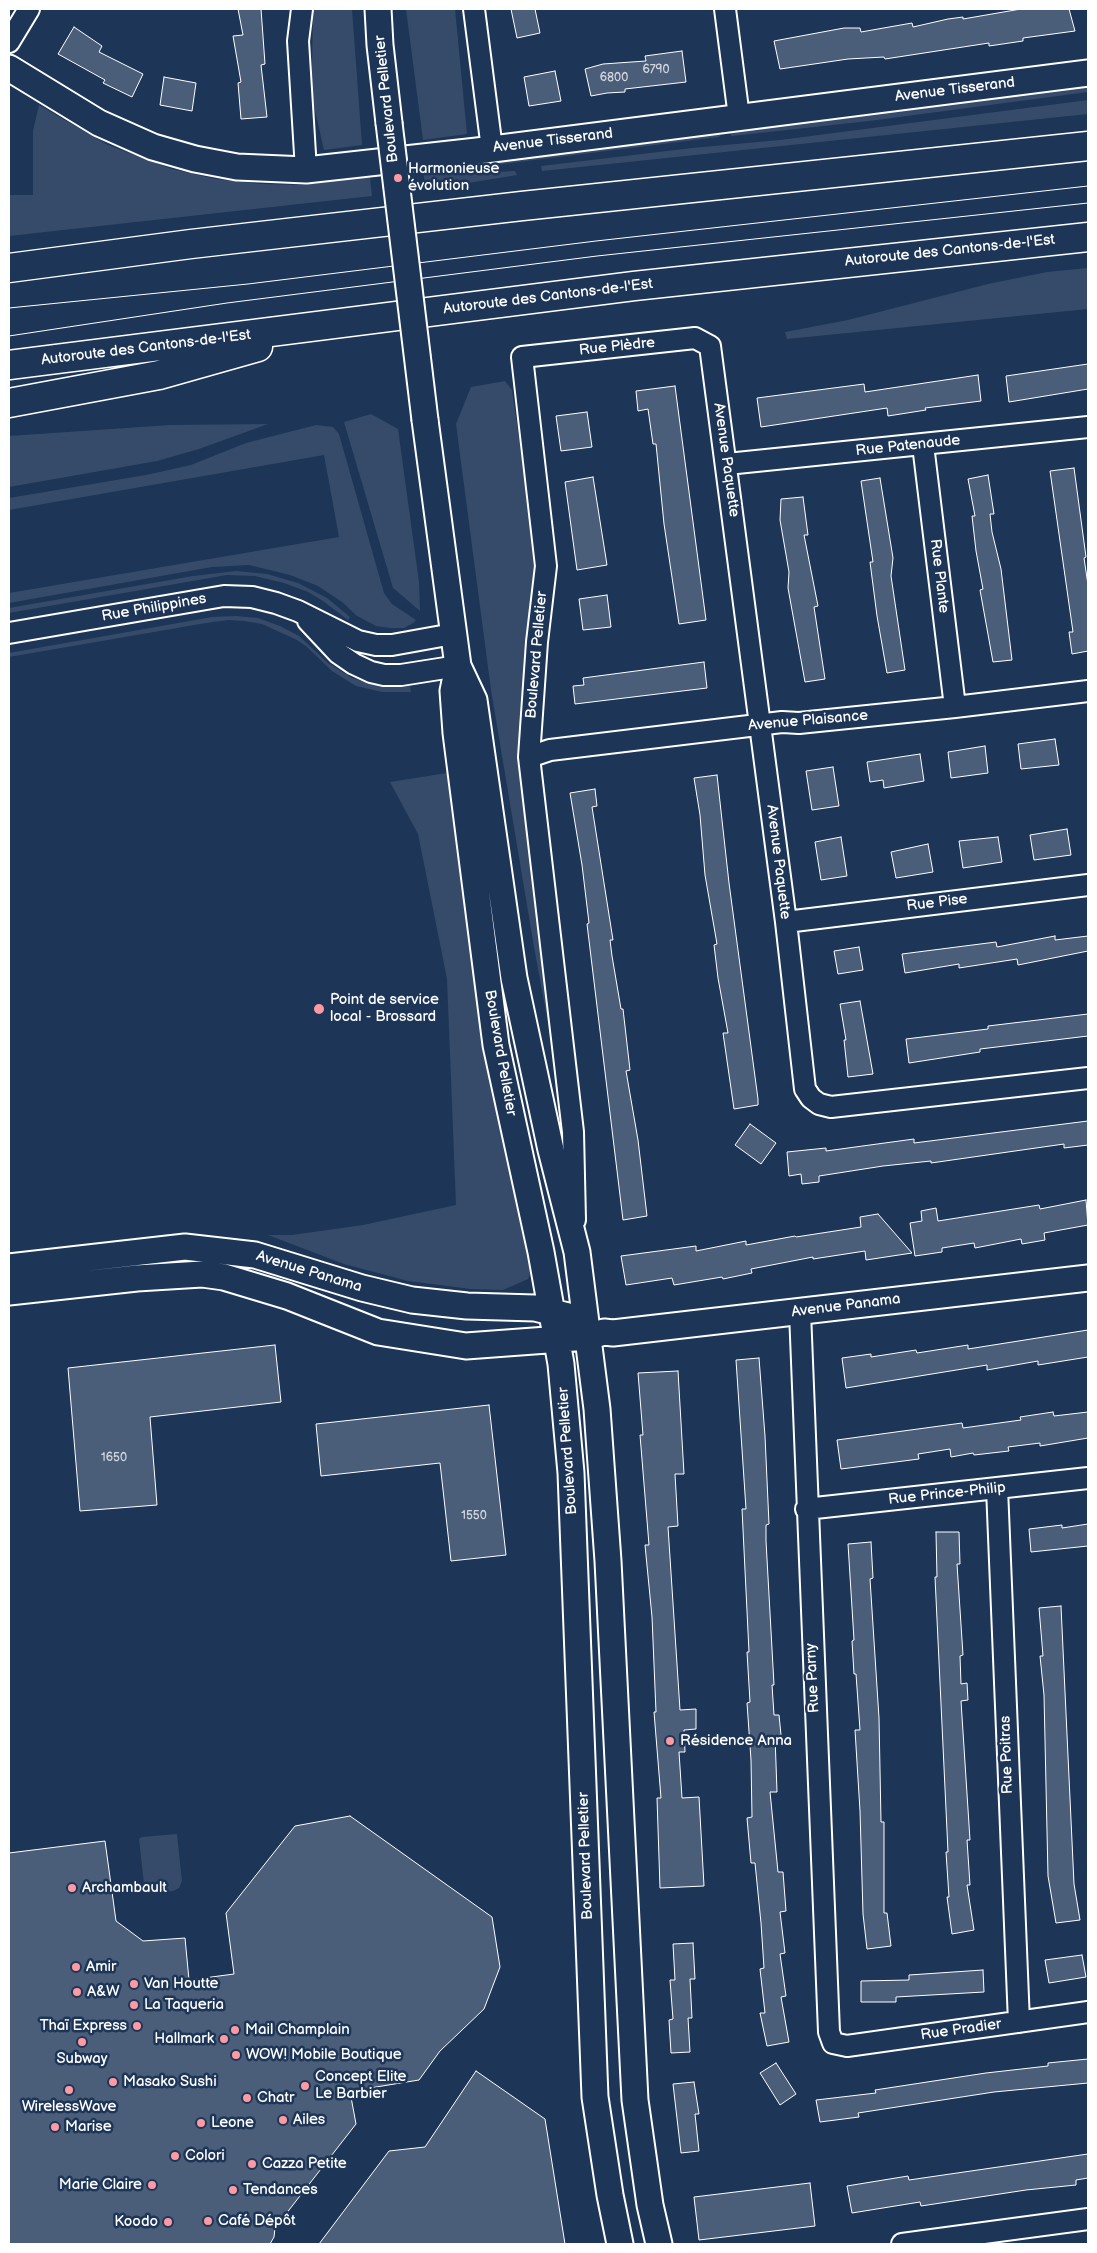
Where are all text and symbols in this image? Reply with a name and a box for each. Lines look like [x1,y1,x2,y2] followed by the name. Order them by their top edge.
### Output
[371,34,403,164] street label: Boulevard Pelletier
[642,63,670,77] house number: 6790
[600,71,628,85] house number: 6800
[894,74,1016,106] street label: Avenue Tisserand
[492,125,614,157] street label: Avenue Tisserand
[408,160,499,195] place label: Harmonieuse évolution
[392,172,404,184] marker: Harmonieuse évolution
[844,231,1056,271] street label: Autoroute des Cantons-de-l'Est
[442,275,654,319] street label: Autoroute des Cantons-de-l'Est
[40,326,252,370] street label: Autoroute des Cantons-de-l'Est
[578,334,656,360] street label: Rue Plèdre
[709,402,743,518] street label: Avenue Paquette
[855,432,961,460] street label: Rue Patenaude
[926,538,952,614] street label: Rue Plante
[100,590,208,626] street label: Rue Philippines
[522,590,552,720] street label: Boulevard Pelletier
[747,707,869,735] street label: Avenue Plaisance
[762,804,794,920] street label: Avenue Paquette
[906,890,968,916] street label: Rue Pise
[480,988,520,1118] street label: Boulevard Pelletier
[330,991,439,1026] place label: Point de service local - Brossard
[312,1002,326,1016] marker: Point de service local - Brossard
[254,1247,364,1297] street label: Avenue Panama
[791,1290,901,1322] street label: Avenue Panama
[555,1387,581,1515] street label: Boulevard Pelletier
[101,1451,127,1465] house number: 1650
[887,1479,1007,1509] street label: Rue Prince-Philip
[461,1509,487,1523] house number: 1550
[802,1643,824,1713] street label: Rue Parny
[997,1715,1017,1795] street label: Rue Poitras
[680,1732,792,1750] place label: Résidence Anna
[664,1735,676,1747] marker: Résidence Anna
[575,1792,597,1920] street label: Boulevard Pelletier
[82,1879,167,1897] place label: Archambault
[66,1882,78,1894] marker: Archambault
[86,1958,116,1976] place label: Amir
[70,1961,82,1973] marker: Amir
[144,1975,218,1993] place label: Van Houtte
[128,1978,140,1990] marker: Van Houtte
[87,1983,120,2001] place label: A&W
[71,1986,83,1998] marker: A&W
[144,1996,224,2014] place label: La Taqueria
[128,1999,140,2011] marker: La Taqueria
[919,2015,1003,2045] street label: Rue Pradier
[40,2017,127,2035] place label: Thaï Express
[131,2020,143,2032] marker: Thaï Express
[245,2021,350,2039] place label: Mail Champlain
[229,2024,241,2036] marker: Mail Champlain
[154,2030,214,2048] place label: Hallmark
[218,2033,230,2045] marker: Hallmark
[76,2036,88,2048] marker: Subway
[246,2046,402,2064] place label: WOW! Mobile Boutique
[230,2049,242,2061] marker: WOW! Mobile Boutique
[56,2050,108,2068] place label: Subway
[315,2068,406,2103] place label: Concept Elite Le Barbier
[123,2073,217,2091] place label: Masako Sushi
[107,2076,119,2088] marker: Masako Sushi
[299,2080,311,2092] marker: Concept Elite Le Barbier
[63,2084,75,2096] marker: WirelessWave
[257,2089,294,2107] place label: Chatr
[241,2092,253,2104] marker: Chatr
[22,2098,116,2116] place label: WirelessWave
[293,2111,325,2129] place label: Ailes
[211,2114,254,2132] place label: Leone
[277,2114,289,2126] marker: Ailes
[195,2117,207,2129] marker: Leone
[65,2118,112,2136] place label: Marise
[49,2121,61,2133] marker: Marise
[185,2147,225,2165] place label: Colori
[169,2150,181,2162] marker: Colori
[262,2155,347,2173] place label: Cazza Petite
[246,2158,258,2170] marker: Cazza Petite
[59,2176,142,2194] place label: Marie Claire
[146,2179,158,2191] marker: Marie Claire
[243,2181,318,2199] place label: Tendances
[227,2184,239,2196] marker: Tendances
[218,2212,296,2230] place label: Café Dépôt
[114,2213,158,2231] place label: Koodo
[202,2215,214,2227] marker: Café Dépôt
[162,2216,174,2228] marker: Koodo

